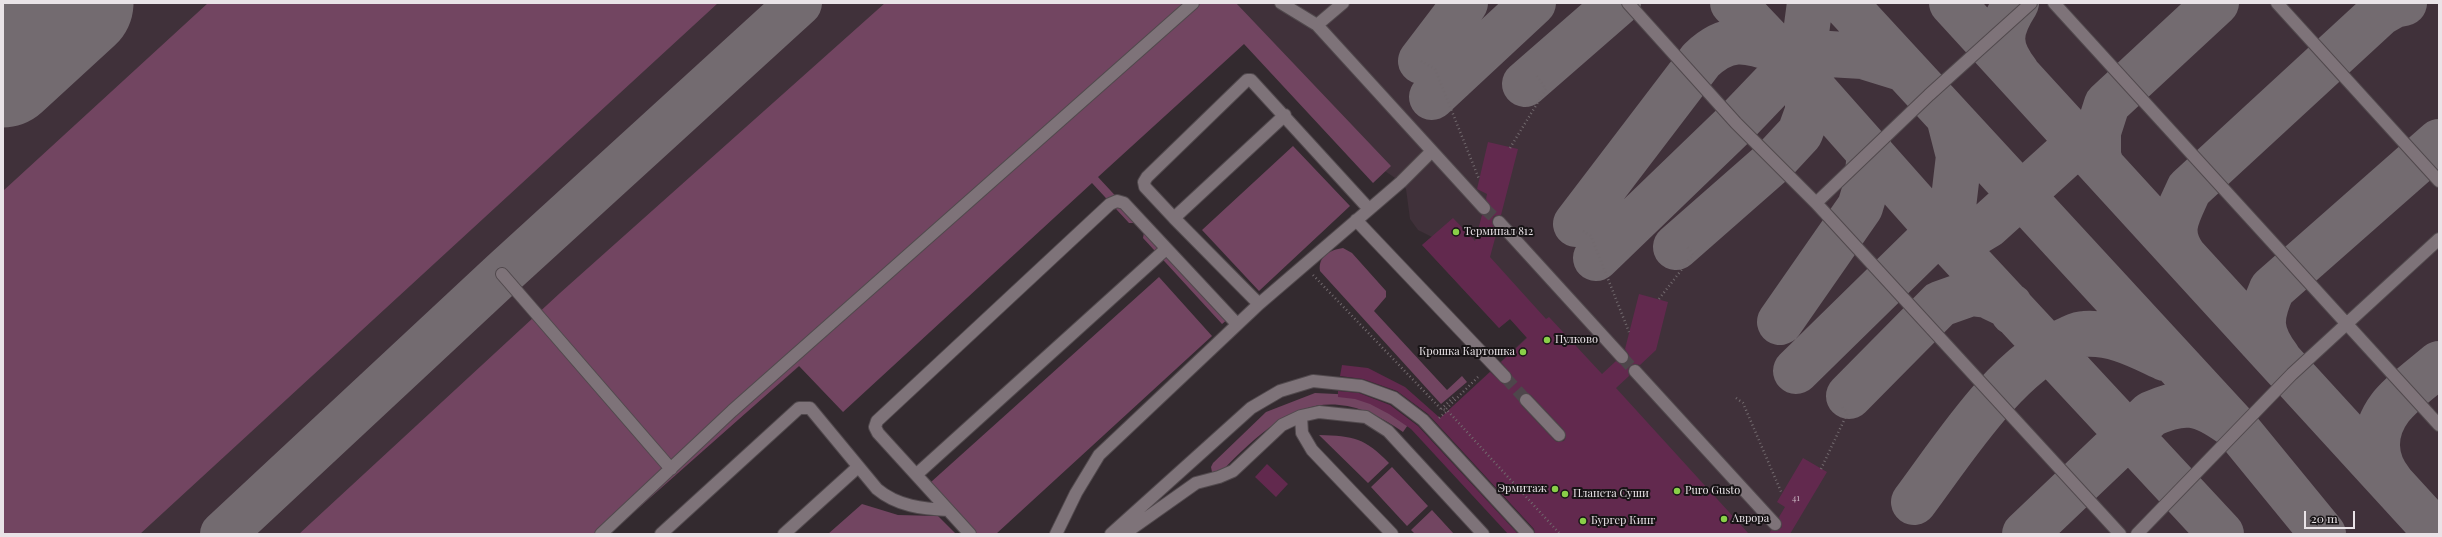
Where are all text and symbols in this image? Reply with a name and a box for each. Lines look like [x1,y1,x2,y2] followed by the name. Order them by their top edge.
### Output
[1464,225,1533,239] place label: Терминал 812
[1451,227,1461,237] marker: Терминал 812
[1555,333,1598,347] place label: Пулково
[1542,335,1552,345] marker: Пулково
[1419,345,1515,359] place label: Крошка Картошка
[1518,347,1528,357] marker: Крошка Картошка
[1497,482,1547,496] place label: Эрмитаж
[1550,484,1560,494] marker: Эрмитаж
[1685,484,1740,498] place label: Puro Gusto
[1672,486,1682,496] marker: Puro Gusto
[1573,487,1649,501] place label: Планета Суши
[1560,489,1570,499] marker: Планета Суши
[1792,493,1800,503] house number: 41
[2306,503,2357,529] scale bar
[2311,510,2338,526] text: 20 m
[1732,512,1769,526] place label: Аврора
[1591,514,1655,528] place label: Бургер Кинг
[1719,514,1729,524] marker: Аврора
[1578,516,1588,526] marker: Бургер Кинг

